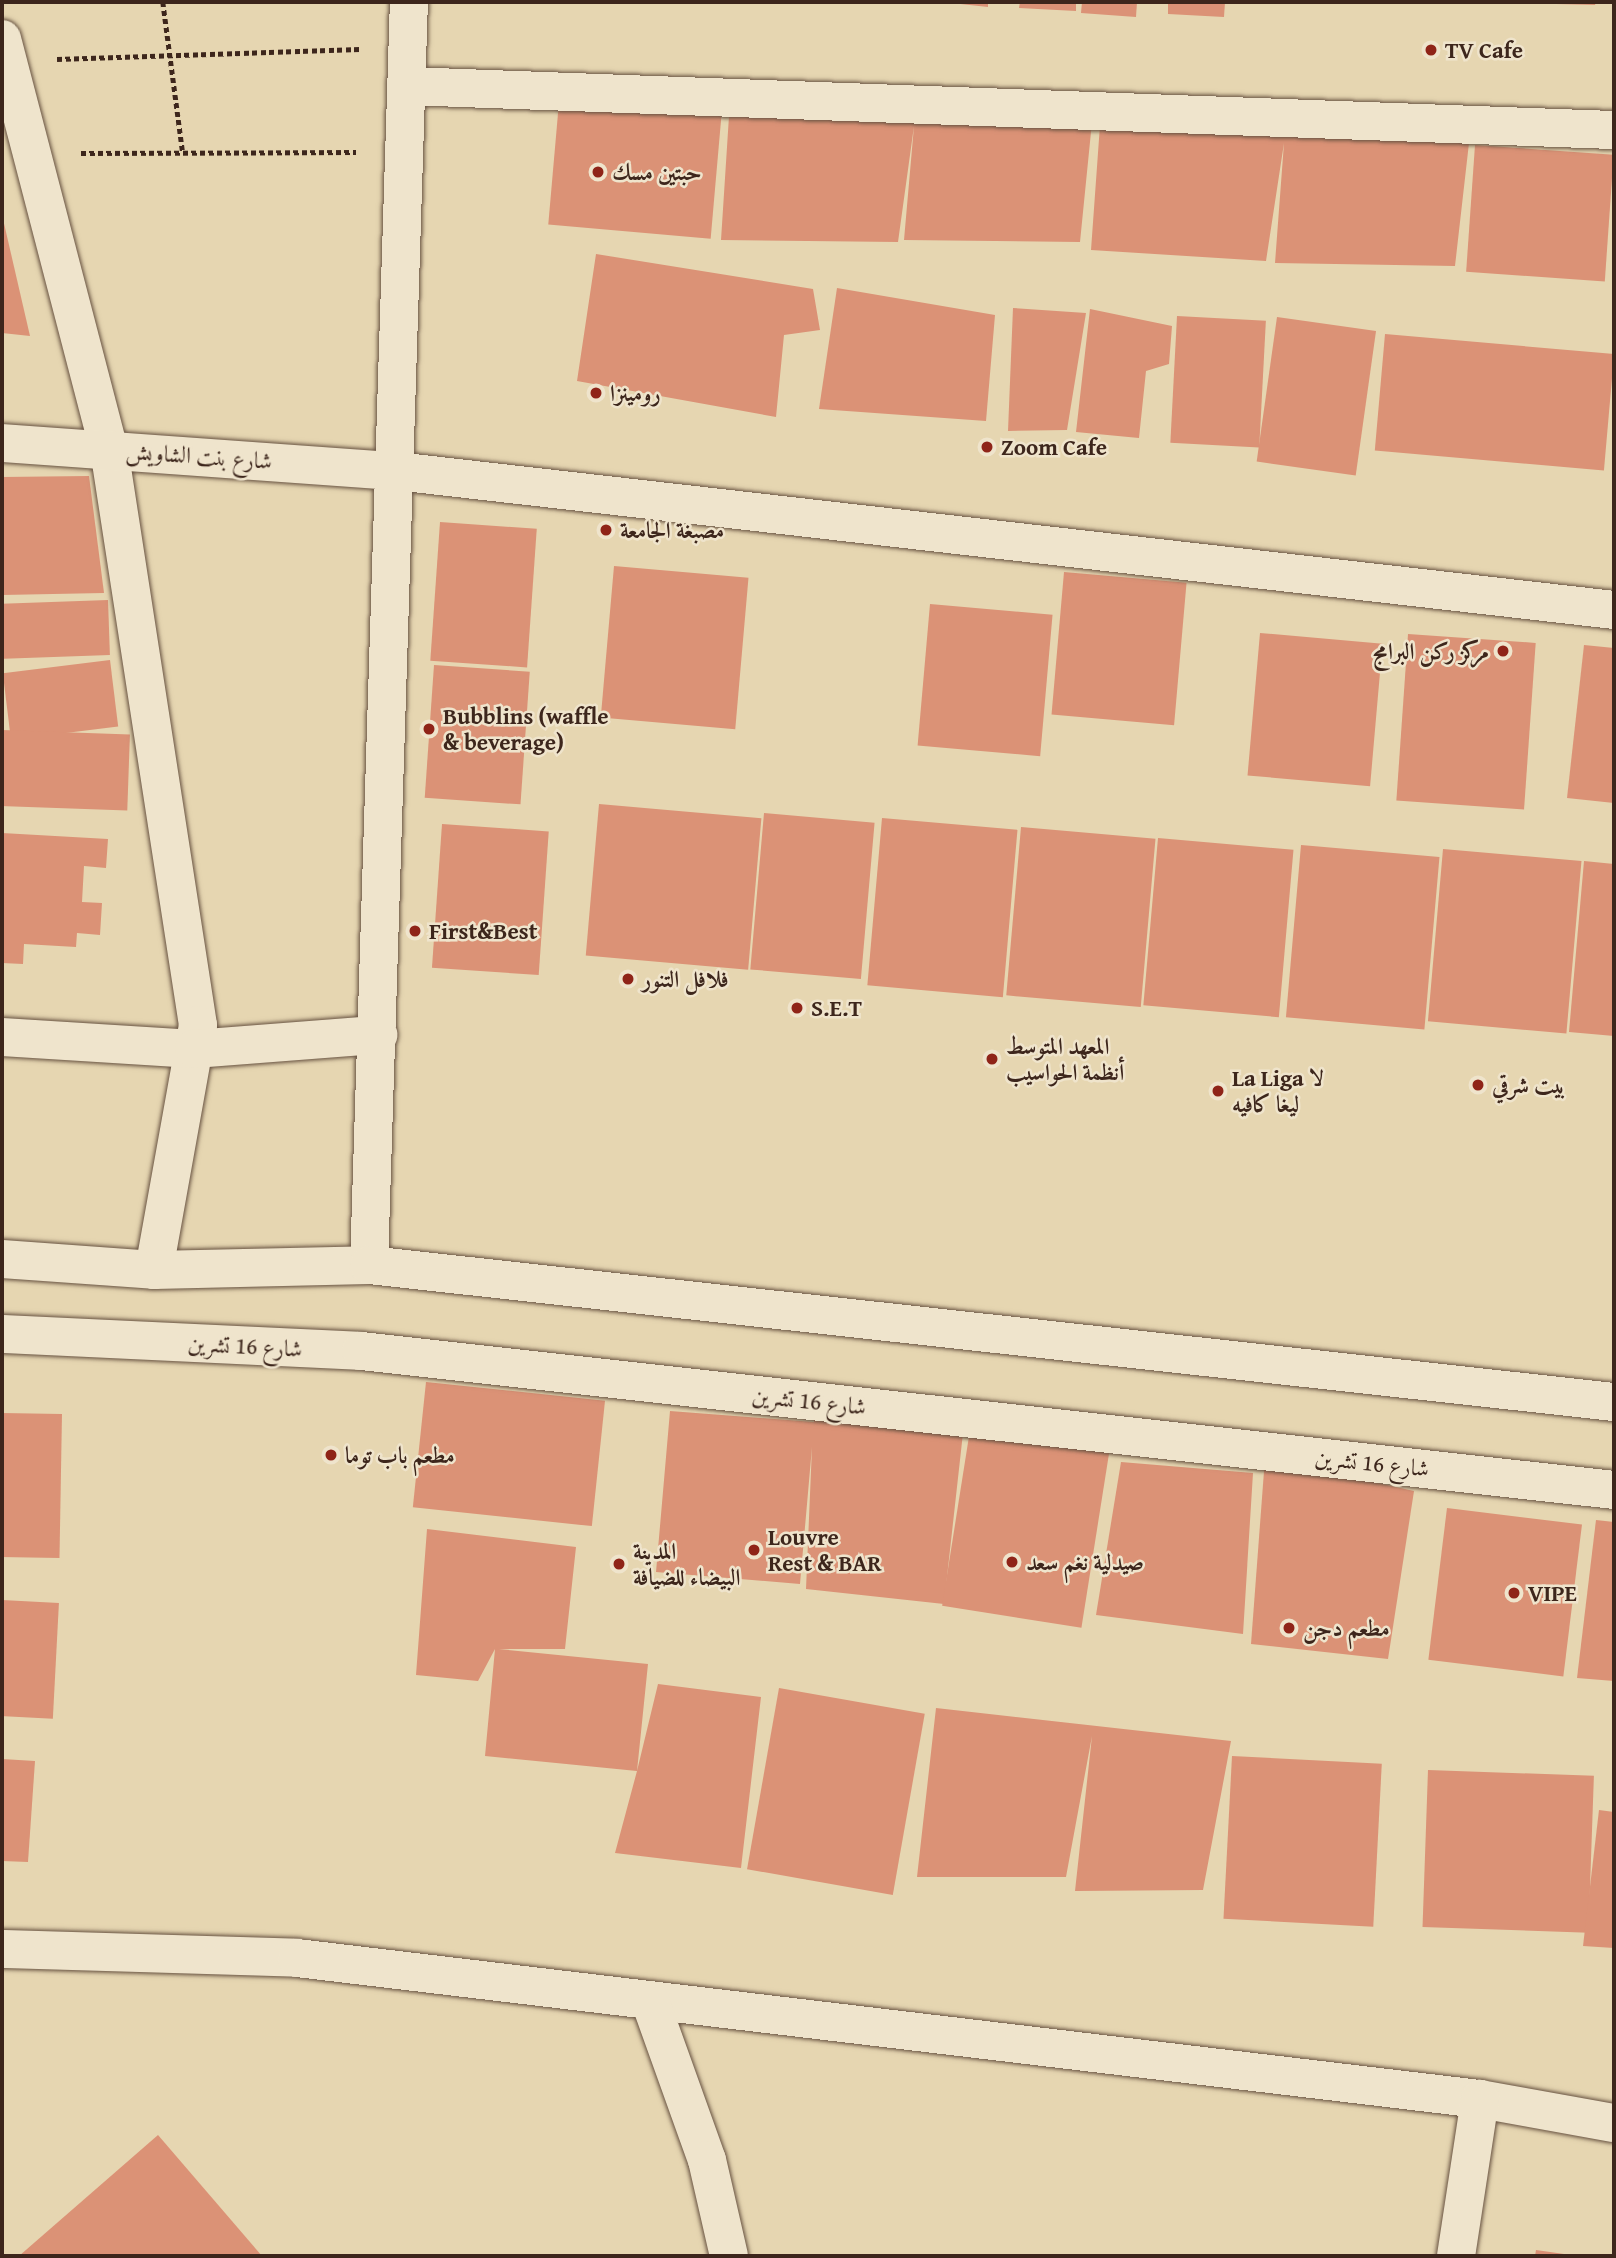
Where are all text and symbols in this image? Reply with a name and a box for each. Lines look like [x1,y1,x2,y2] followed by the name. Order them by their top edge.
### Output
[1445,36,1523,64] place label: TV Cafe
[1423,42,1439,58] marker: TV Cafe
[612,158,702,186] place label: حبتين مسك
[590,164,606,180] marker: حبتين مسك
[610,379,661,407] place label: رومينزا
[588,385,604,401] marker: رومينزا
[1001,433,1107,461] place label: Zoom Cafe
[125,437,273,475] street label: شارع بنت الشاويش
[979,439,995,455] marker: Zoom Cafe
[620,516,724,544] place label: مصبغة الجامعة
[598,522,614,538] marker: مصبغة الجامعة
[1373,637,1489,665] place label: مركز ركن البرامج
[1495,643,1511,659] marker: مركز ركن البرامج
[443,702,609,756] place label: Bubblins (waffle & beverage)
[421,721,437,737] marker: Bubblins (waffle & beverage)
[429,917,537,945] place label: First&Best
[407,923,423,939] marker: First&Best
[642,965,729,993] place label: فلافل التنور
[620,971,636,987] marker: فلافل التنور
[811,994,862,1022] place label: S.E.T
[789,1000,805,1016] marker: S.E.T
[1006,1032,1124,1086] place label: المعهد المتوسط أنظمة الحواسيب
[984,1051,1000,1067] marker: المعهد المتوسط أنظمة الحواسيب
[1232,1064,1324,1118] place label: La Liga لا ليغا كافيه
[1492,1071,1565,1099] place label: بيت شرقي
[1470,1077,1486,1093] marker: بيت شرقي
[1210,1083,1226,1099] marker: La Liga لا ليغا كافيه
[187,1329,303,1363] street label: شارع 16 تشرين
[750,1381,868,1421] street label: شارع 16 تشرين
[345,1441,455,1469] place label: مطعم باب توما
[1313,1443,1431,1483] street label: شارع 16 تشرين
[323,1447,339,1463] marker: مطعم باب توما
[768,1523,882,1577] place label: Louvre Rest & BAR
[633,1537,741,1591] place label: المدينة البيضاء للضيافة
[746,1542,762,1558] marker: Louvre Rest & BAR
[1026,1548,1144,1576] place label: صيدلية نغم سعد
[1004,1554,1020,1570] marker: صيدلية نغم سعد
[611,1556,627,1572] marker: المدينة البيضاء للضيافة
[1528,1579,1577,1607] place label: VIPE
[1506,1585,1522,1601] marker: VIPE
[1303,1614,1390,1642] place label: مطعم دجن
[1281,1620,1297,1636] marker: مطعم دجن

